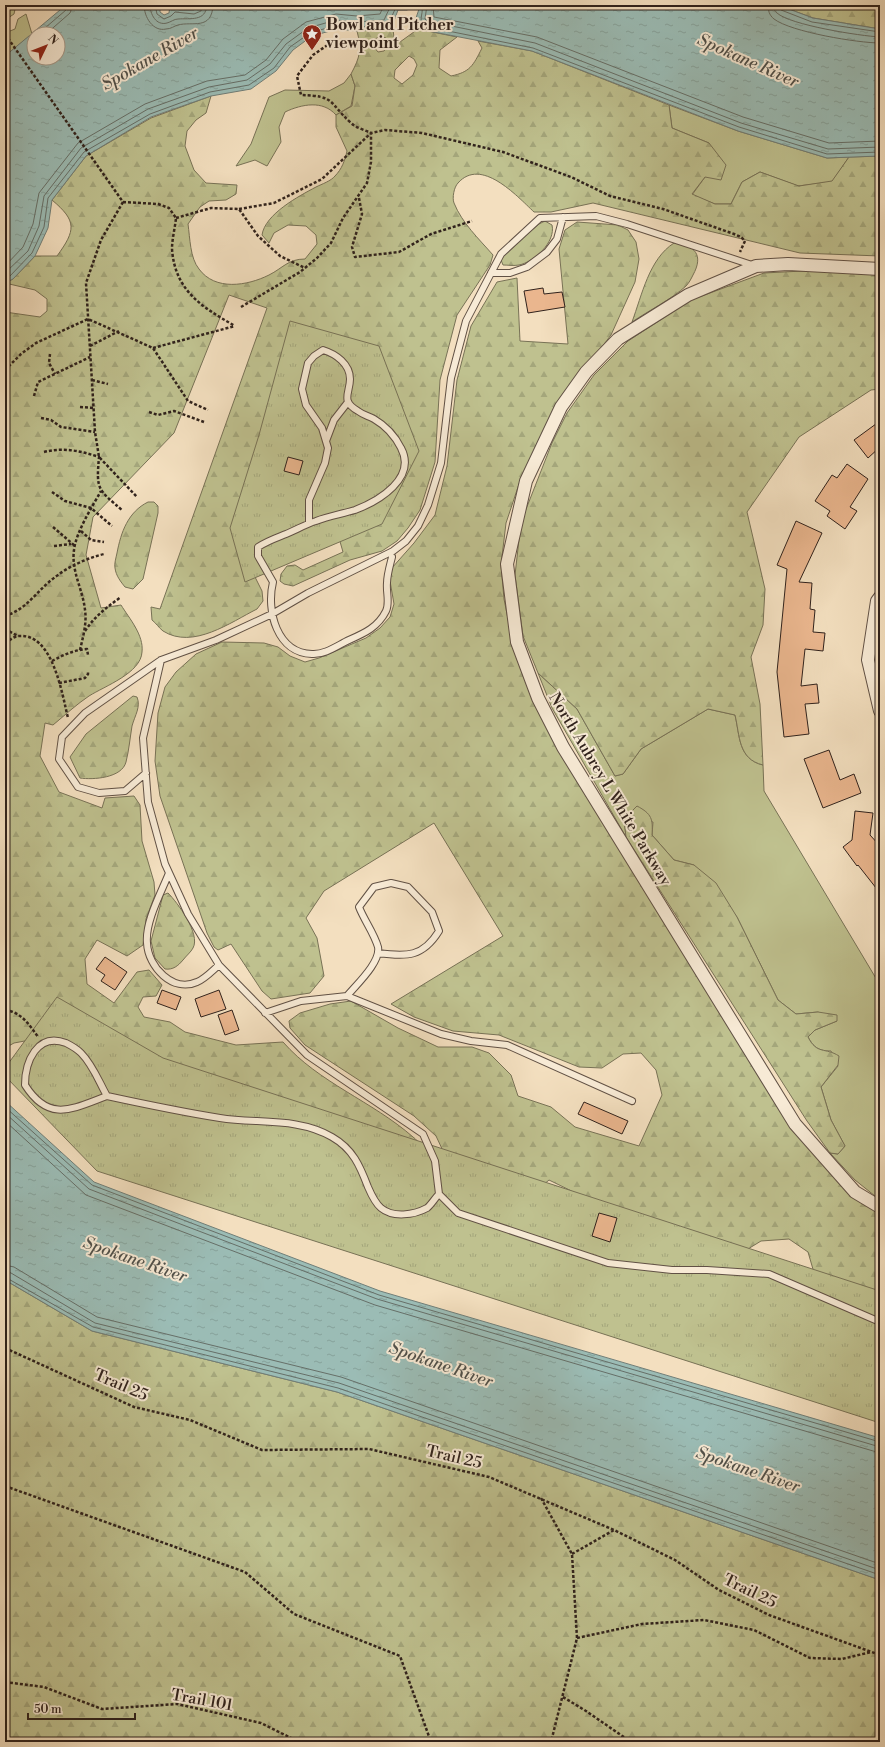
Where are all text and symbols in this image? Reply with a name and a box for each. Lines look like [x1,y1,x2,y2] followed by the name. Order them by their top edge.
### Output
[325,15,454,53] place label: Bowl and Pitcher viewpoint
[97,22,203,96] water label: Spokane River
[301,23,323,51] place icon: Bowl and Pitcher viewpoint
[26,26,66,66] north arrow
[694,29,803,93] water label: Spokane River
[44,32,61,48] text: N
[544,689,676,889] street label: North Aubrey L White Parkway
[80,1232,191,1288] water label: Spokane River
[386,1337,497,1393] water label: Spokane River
[91,1365,151,1405] street label: Trail 25
[424,1441,484,1473] street label: Trail 25
[693,1442,804,1498] water label: Spokane River
[720,1570,780,1613] street label: Trail 25
[170,1685,234,1715] street label: Trail 101
[28,1695,135,1721] scale bar
[34,1702,62,1717] text: 50 m

